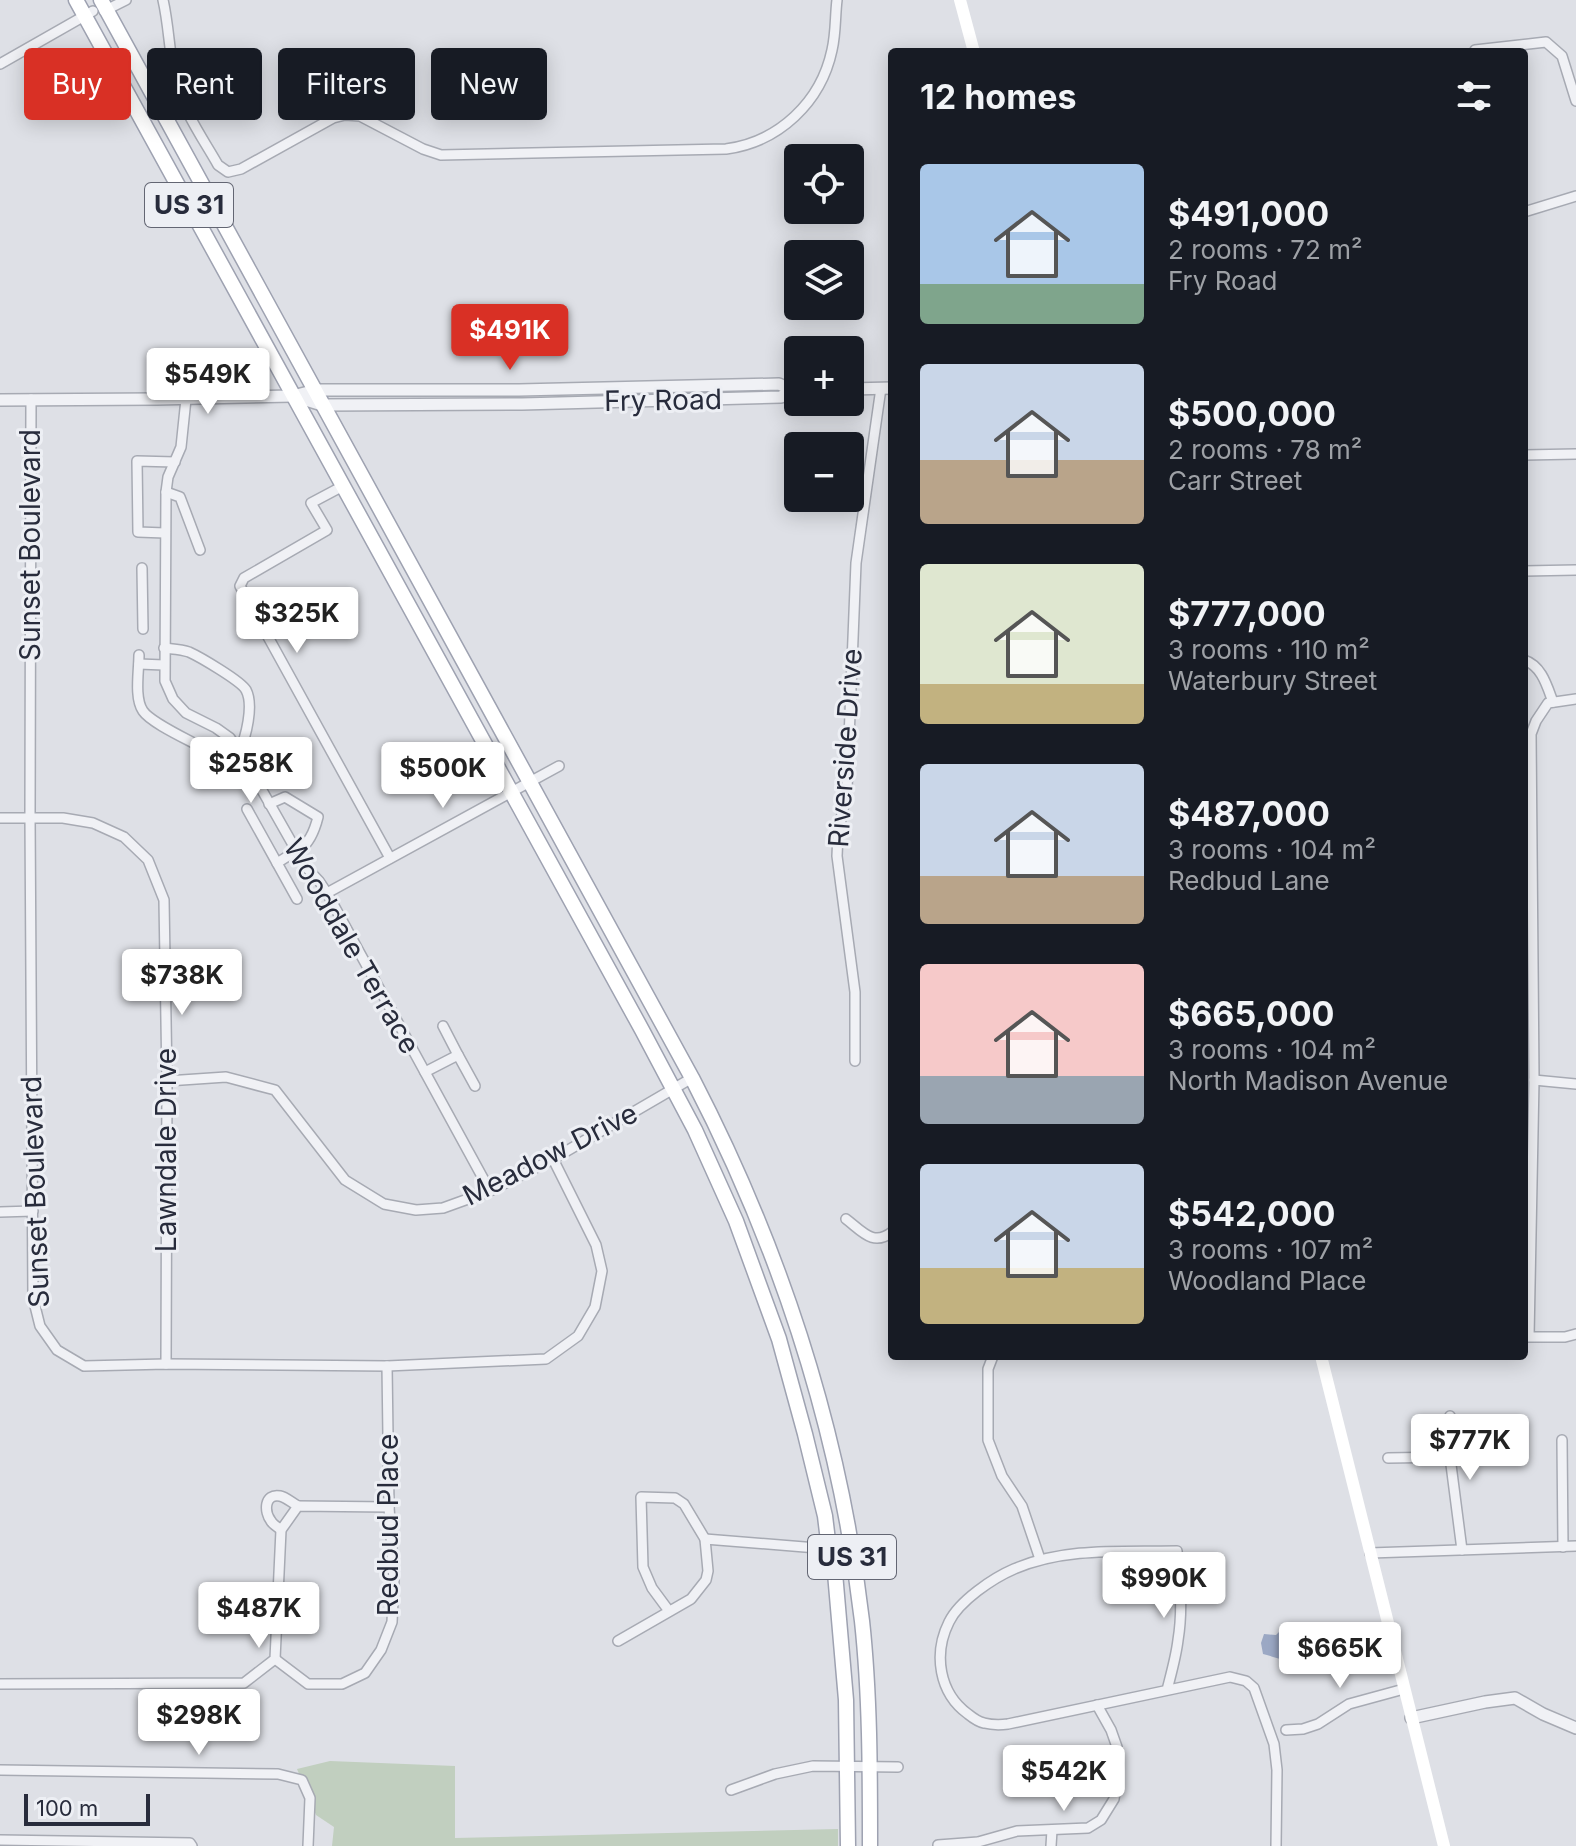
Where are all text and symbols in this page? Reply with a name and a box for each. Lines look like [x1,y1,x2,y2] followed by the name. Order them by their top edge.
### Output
[24,48,131,120] chip: Buy
[147,48,262,120] chip: Rent
[278,48,415,120] chip: Filters
[431,48,547,120] chip: New
[1452,74,1496,118] icon: filters
[920,76,1076,117] text: 12 homes
[784,144,864,512] map controls
[784,144,864,224] button: locate
[145,183,233,227] road number: US 31
[1168,193,1329,234] text: $491,000
[984,196,1080,292] icon: home
[1168,234,1362,265] text: 2 rooms · 72 m²
[784,240,864,320] button: layers
[1168,265,1277,296] text: Fry Road
[454,304,566,372] pin: $491K
[469,314,551,345] text: $491K
[784,336,864,416] button: +
[152,348,264,416] pin: $549K
[165,358,251,389] text: $549K
[604,382,722,418] street label: Fry Road
[1168,393,1336,434] text: $500,000
[984,396,1080,492] icon: home
[13,429,47,661] street label: Sunset Boulevard
[784,432,864,512] button: −
[1168,434,1362,465] text: 2 rooms · 78 m²
[1168,465,1302,496] text: Carr Street
[241,587,353,655] pin: $325K
[1168,593,1326,634] text: $777,000
[984,596,1080,692] icon: home
[254,597,340,628] text: $325K
[1168,634,1370,665] text: 3 rooms · 110 m²
[821,647,869,849] street label: Riverside Drive
[1168,665,1377,696] text: Waterbury Street
[195,737,307,805] pin: $258K
[387,742,499,810] pin: $500K
[208,747,294,778] text: $258K
[399,752,487,783] text: $500K
[1168,793,1330,834] text: $487,000
[984,796,1080,892] icon: home
[277,832,427,1060] street label: Wooddale Terrace
[1168,834,1376,865] text: 3 rooms · 104 m²
[1168,865,1330,896] text: Redbud Lane
[126,949,238,1017] pin: $738K
[140,959,224,990] text: $738K
[1168,993,1335,1034] text: $665,000
[984,996,1080,1092] icon: home
[1168,1034,1376,1065] text: 3 rooms · 104 m²
[149,1048,183,1252] street label: Lawndale Drive
[1168,1065,1448,1096] text: North Madison Avenue
[14,1075,56,1309] street label: Sunset Boulevard
[457,1095,643,1213] street label: Meadow Drive
[1168,1193,1336,1234] text: $542,000
[984,1196,1080,1292] icon: home
[1168,1234,1373,1265] text: 3 rooms · 107 m²
[1168,1265,1366,1296] text: Woodland Place
[1414,1414,1526,1482] pin: $777K
[1429,1424,1511,1455] text: $777K
[371,1434,405,1616] street label: Redbud Place
[808,1535,896,1579] road number: US 31
[1108,1552,1220,1620] pin: $990K
[1120,1562,1208,1593] text: $990K
[203,1582,315,1650] pin: $487K
[216,1592,302,1623] text: $487K
[1284,1622,1396,1690] pin: $665K
[1297,1632,1383,1663] text: $665K
[143,1689,255,1757] pin: $298K
[156,1699,242,1730] text: $298K
[1008,1745,1120,1813] pin: $542K
[1021,1755,1107,1786] text: $542K
[24,1790,150,1826] scale bar
[36,1795,98,1821] text: 100 m

